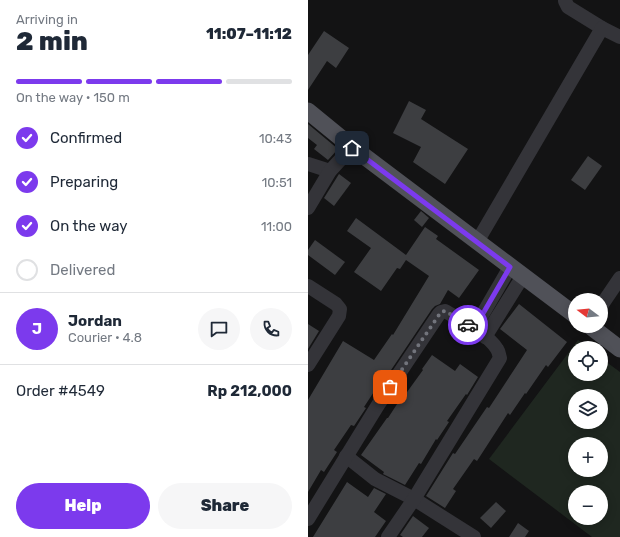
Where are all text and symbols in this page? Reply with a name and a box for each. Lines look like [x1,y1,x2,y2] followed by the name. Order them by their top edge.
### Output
[16,12,78,27] text: Arriving in
[206,25,292,43] text: 11:07–11:12
[16,26,88,57] text: 2 min
[16,90,130,105] text: On the way · 150 m
[16,127,38,149] icon: check
[50,129,122,147] text: Confirmed
[259,131,292,146] text: 10:43
[335,131,369,165] pin
[341,137,363,159] icon: home
[16,171,38,193] icon: check
[50,173,118,191] text: Preparing
[262,175,292,190] text: 10:51
[16,215,38,237] icon: check
[50,217,128,235] text: On the way
[261,219,292,234] text: 11:00
[50,261,115,279] text: Delivered
[568,293,608,333] north arrow
[568,293,608,525] map controls
[448,305,488,345] courier
[198,308,240,350] button: chat
[250,308,292,350] button: phone
[68,312,122,330] text: Jordan
[457,314,479,336] icon: car
[32,320,42,338] text: J
[68,330,142,345] text: Courier · 4.8
[568,341,608,381] button: locate
[373,370,407,404] pin
[379,376,401,398] icon: bag
[16,382,105,400] text: Order #4549
[207,382,292,400] text: Rp 212,000
[568,389,608,429] button: layers
[568,437,608,477] button: +
[16,483,150,529] button: Help
[158,483,292,529] button: Share
[568,485,608,525] button: −

